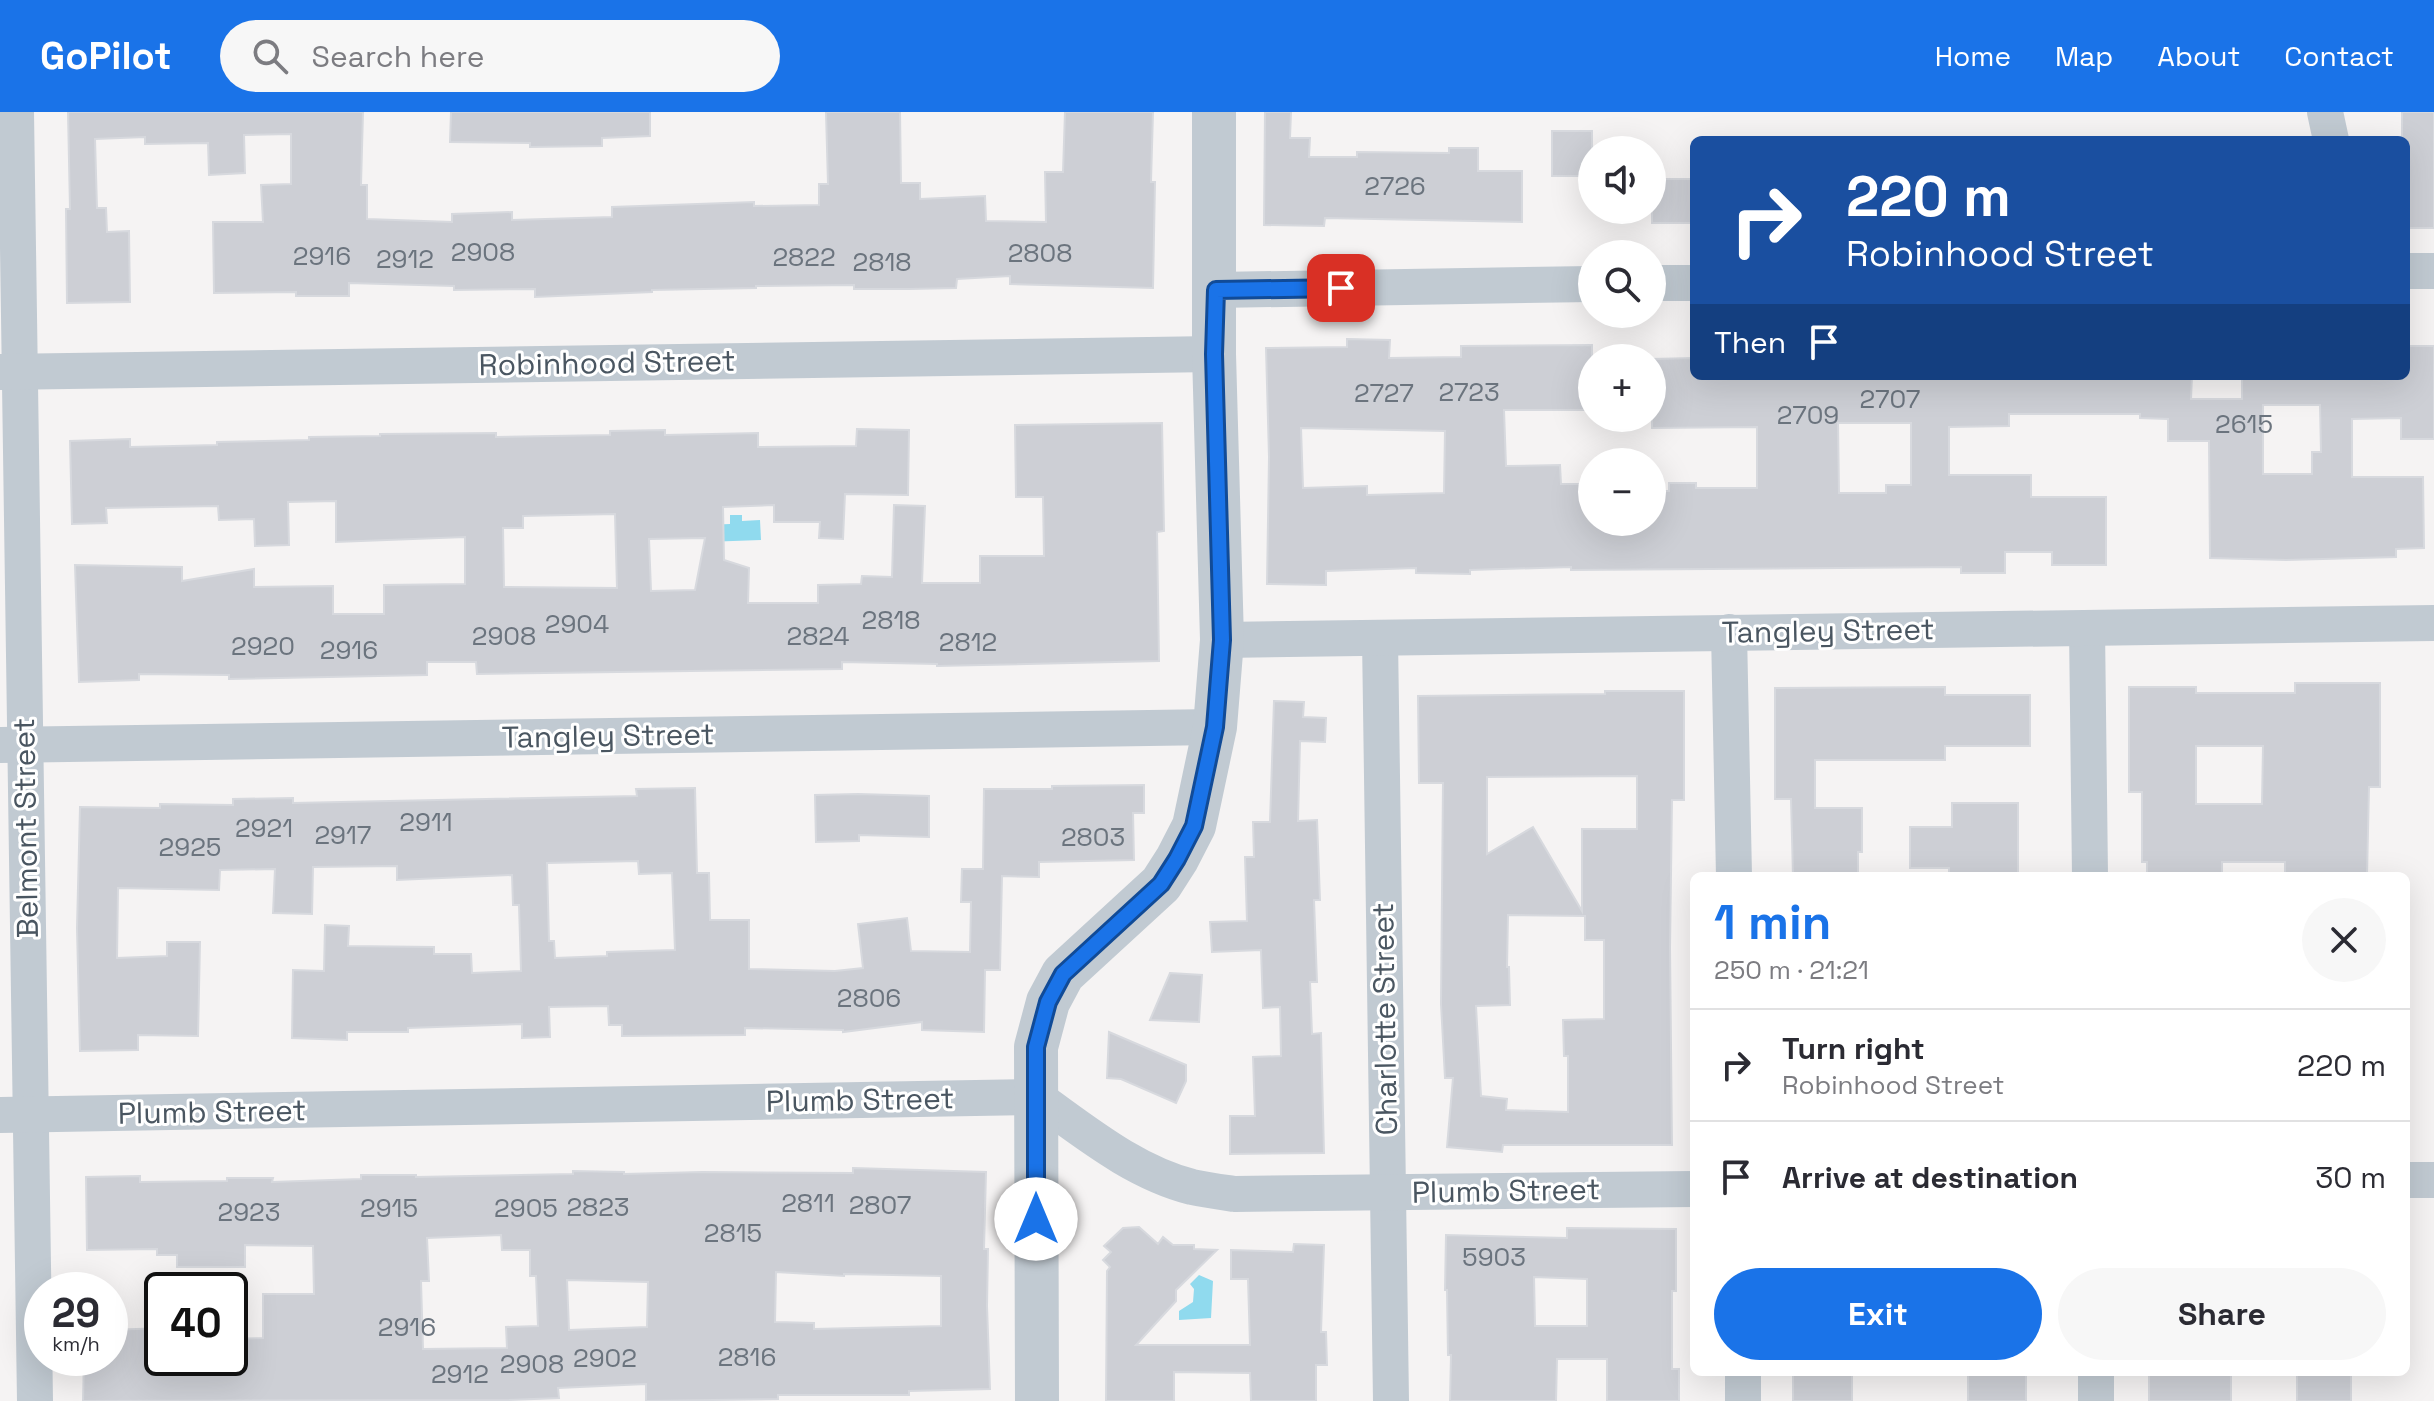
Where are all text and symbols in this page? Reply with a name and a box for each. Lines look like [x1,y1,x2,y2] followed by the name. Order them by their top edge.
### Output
[220,20,780,92] search box
[40,32,172,80] text: GoPilot
[248,34,292,78] icon: search
[312,37,484,76] text: Search here
[1935,38,2011,74] text: Home
[2055,38,2113,74] text: Map
[2157,38,2240,74] text: About
[2284,38,2394,74] text: Contact
[1578,136,1666,536] map controls
[1578,136,1666,224] button: sound
[1846,161,2011,232] text: 220 m
[1714,168,1818,272] icon: right
[1364,169,1426,203] house number: 2726
[1846,231,2154,277] text: Robinhood Street
[451,235,515,269] house number: 2908
[1008,236,1072,270] house number: 2808
[293,239,351,273] house number: 2916
[772,240,836,274] house number: 2822
[1578,240,1666,328] button: search
[376,242,434,276] house number: 2912
[853,245,911,279] house number: 2818
[1307,254,1375,322] pin
[1319,266,1363,310] icon: arrive
[1802,320,1846,364] icon: arrive
[1714,323,1786,362] text: Then
[478,341,736,384] street label: Robinhood Street
[1578,344,1666,432] button: +
[1438,375,1500,409] house number: 2723
[1354,376,1414,410] house number: 2727
[1860,382,1920,416] house number: 2707
[1777,398,1839,432] house number: 2709
[2215,407,2273,441] house number: 2615
[1578,448,1666,536] button: −
[862,603,920,637] house number: 2818
[545,607,609,641] house number: 2904
[1721,609,1935,652] street label: Tangley Street
[472,619,536,653] house number: 2908
[786,619,850,653] house number: 2824
[939,625,997,659] house number: 2812
[231,629,295,663] house number: 2920
[320,633,378,667] house number: 2916
[501,714,715,757] street label: Tangley Street
[4,717,47,939] street label: Belmont Street
[399,805,453,839] house number: 2911
[235,811,293,845] house number: 2921
[314,818,372,852] house number: 2917
[1061,820,1125,854] house number: 2803
[159,830,221,864] house number: 2925
[1714,892,1831,953] text: 1 min
[2302,898,2386,982] button: close
[1363,902,1406,1136] street label: Charlotte Street
[1714,953,1869,987] text: 250 m · 21:21
[837,981,901,1015] house number: 2806
[1782,1029,1925,1068] text: Turn right
[1714,1043,1758,1087] icon: right
[2297,1046,2386,1085] text: 220 m
[1782,1068,2004,1102] text: Robinhood Street
[766,1078,954,1121] street label: Plumb Street
[118,1090,306,1133] street label: Plumb Street
[1714,1155,1758,1199] icon: arrive
[1782,1158,2078,1197] text: Arrive at destination
[2315,1158,2386,1197] text: 30 m
[1412,1169,1600,1212] street label: Plumb Street
[994,1177,1078,1261] position arrow
[781,1186,835,1220] house number: 2811
[849,1188,911,1222] house number: 2807
[566,1190,630,1224] house number: 2823
[360,1191,418,1225] house number: 2915
[494,1191,558,1225] house number: 2905
[218,1195,280,1229] house number: 2923
[704,1216,762,1250] house number: 2815
[1462,1240,1526,1274] house number: 5903
[1714,1268,2042,1360] button: Exit
[2058,1268,2386,1360] button: Share
[144,1272,248,1376] speed limit sign: 40
[52,1288,100,1339] text: 29
[378,1310,436,1344] house number: 2916
[52,1331,100,1357] text: km/h
[718,1340,776,1374] house number: 2816
[573,1341,637,1375] house number: 2902
[500,1347,564,1381] house number: 2908
[431,1357,489,1391] house number: 2912

